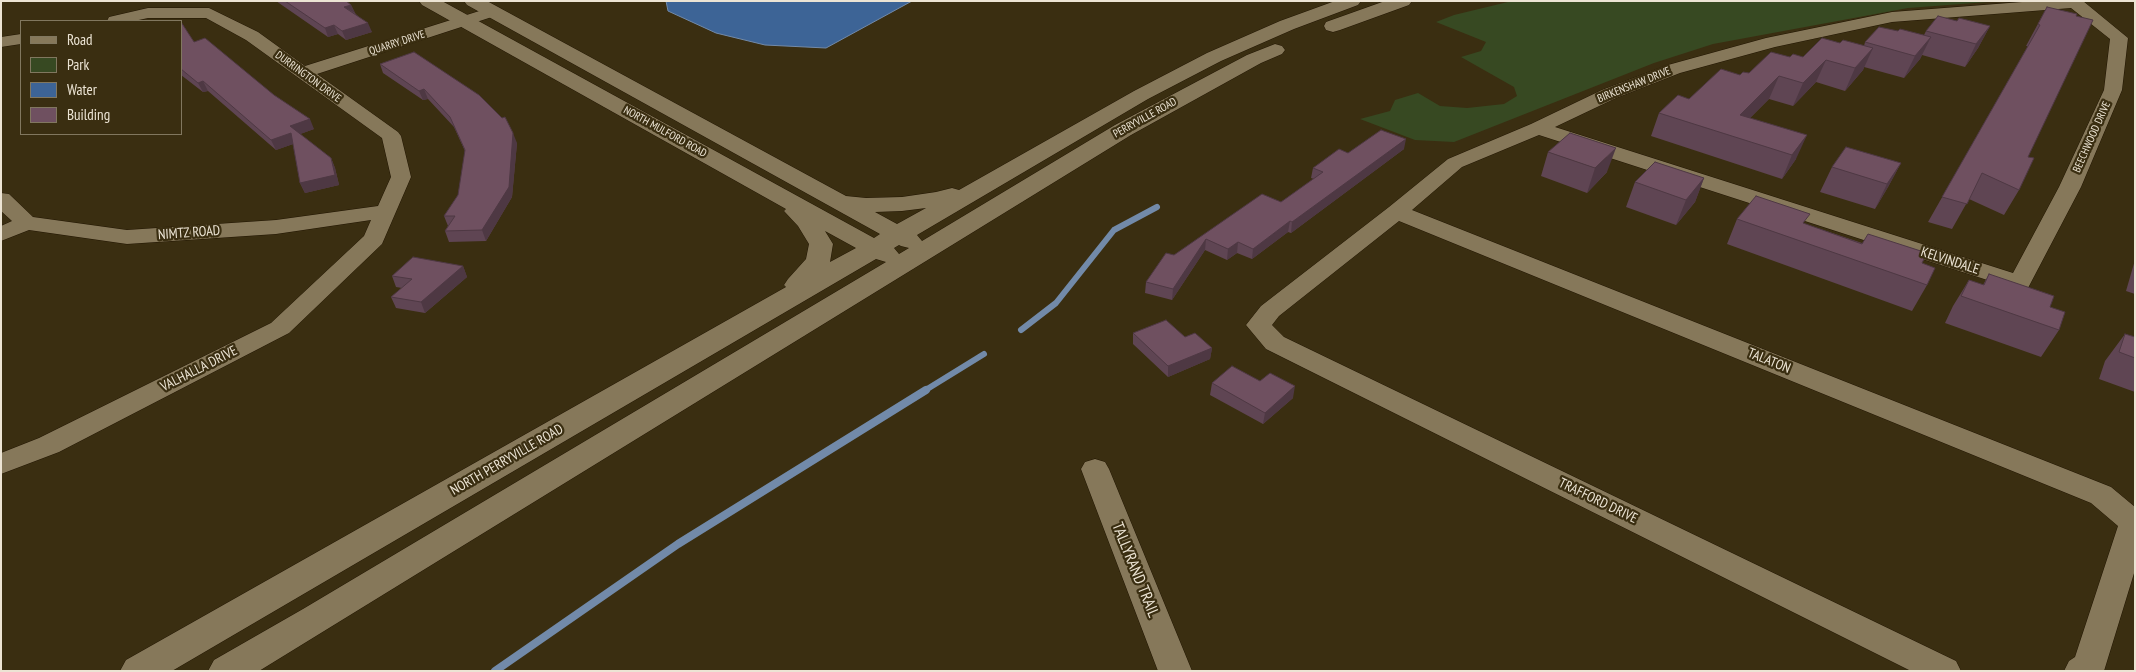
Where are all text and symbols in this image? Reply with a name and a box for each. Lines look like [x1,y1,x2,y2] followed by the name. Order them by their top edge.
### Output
[20,20,182,135] legend
[367,28,427,58] street label: QUARRY DRIVE
[67,30,93,49] text: Road
[272,49,344,105] street label: DURRINGTON DRIVE
[67,55,89,74] text: Park
[1595,64,1673,106] street label: BIRKENSHAW DRIVE
[67,80,97,99] text: Water
[1111,95,1179,141] street label: PERRYVILLE ROAD
[2070,99,2114,175] street label: BEECHWOOD DRIVE
[621,104,709,160] street label: NORTH MULFORD ROAD
[67,105,110,124] text: Building
[157,222,221,244] street label: NIMTZ ROAD
[1919,244,1981,278] street label: KELVINDALE
[158,343,240,395] street label: VALHALLA DRIVE
[1745,345,1793,377] street label: TALATON
[448,421,566,499] street label: NORTH PERRYVILLE ROAD
[1556,475,1640,527] street label: TRAFFORD DRIVE
[1107,520,1163,620] street label: TALLYRAND TRAIL

